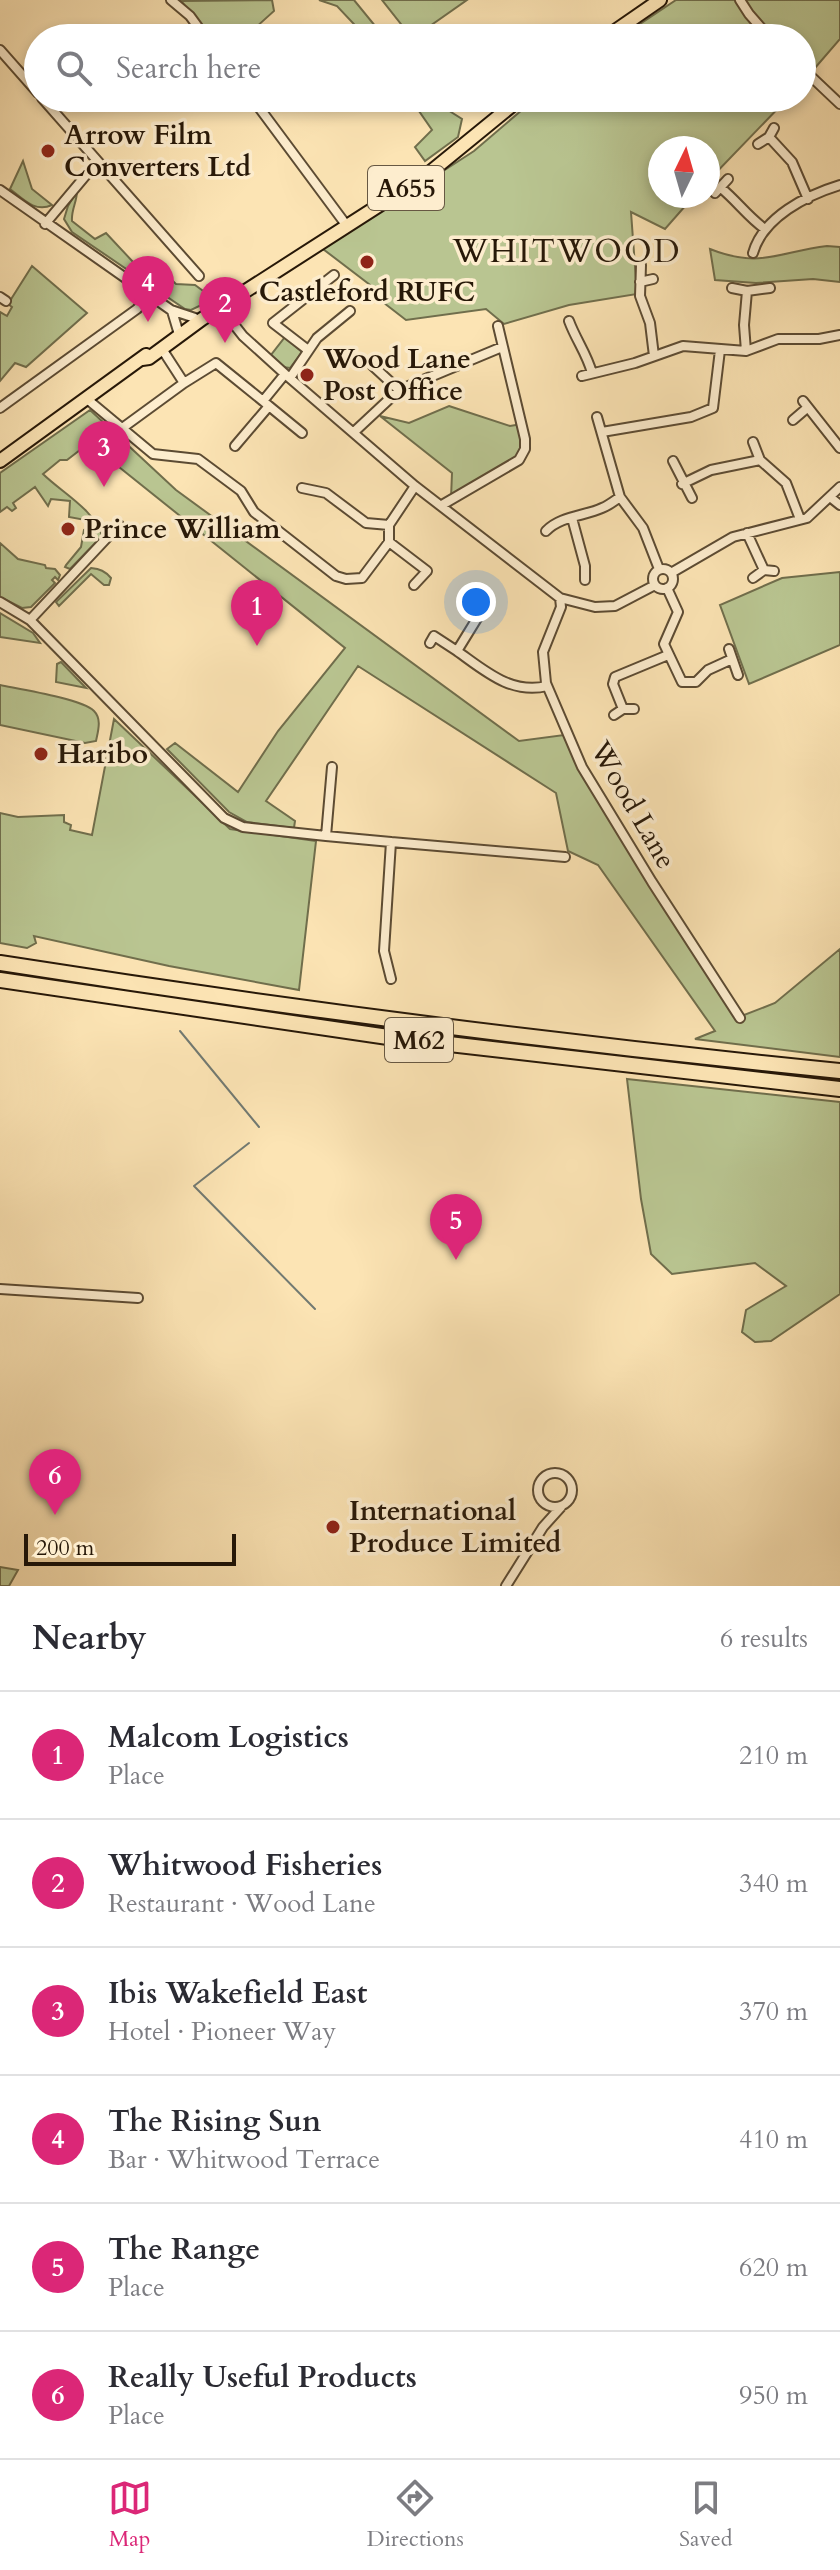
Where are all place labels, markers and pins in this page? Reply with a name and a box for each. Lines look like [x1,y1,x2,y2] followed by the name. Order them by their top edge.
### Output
[64,116,251,186] place label: Arrow Film Converters Ltd
[39,142,57,160] marker: Arrow Film Converters Ltd
[358,253,376,271] marker: Castleford RUFC
[122,256,174,322] pin: 4
[259,273,475,311] place label: Castleford RUFC
[199,277,251,343] pin: 2
[322,340,471,410] place label: Wood Lane Post Office
[298,366,316,384] marker: Wood Lane Post Office
[78,421,130,487] pin: 3
[84,510,281,548] place label: Prince William
[59,520,77,538] marker: Prince William
[231,580,283,646] pin: 1
[57,735,148,773] place label: Haribo
[32,745,50,763] marker: Haribo
[430,1194,482,1260] pin: 5
[29,1449,81,1515] pin: 6
[349,1492,561,1562] place label: International Produce Limited
[324,1518,342,1536] marker: International Produce Limited

